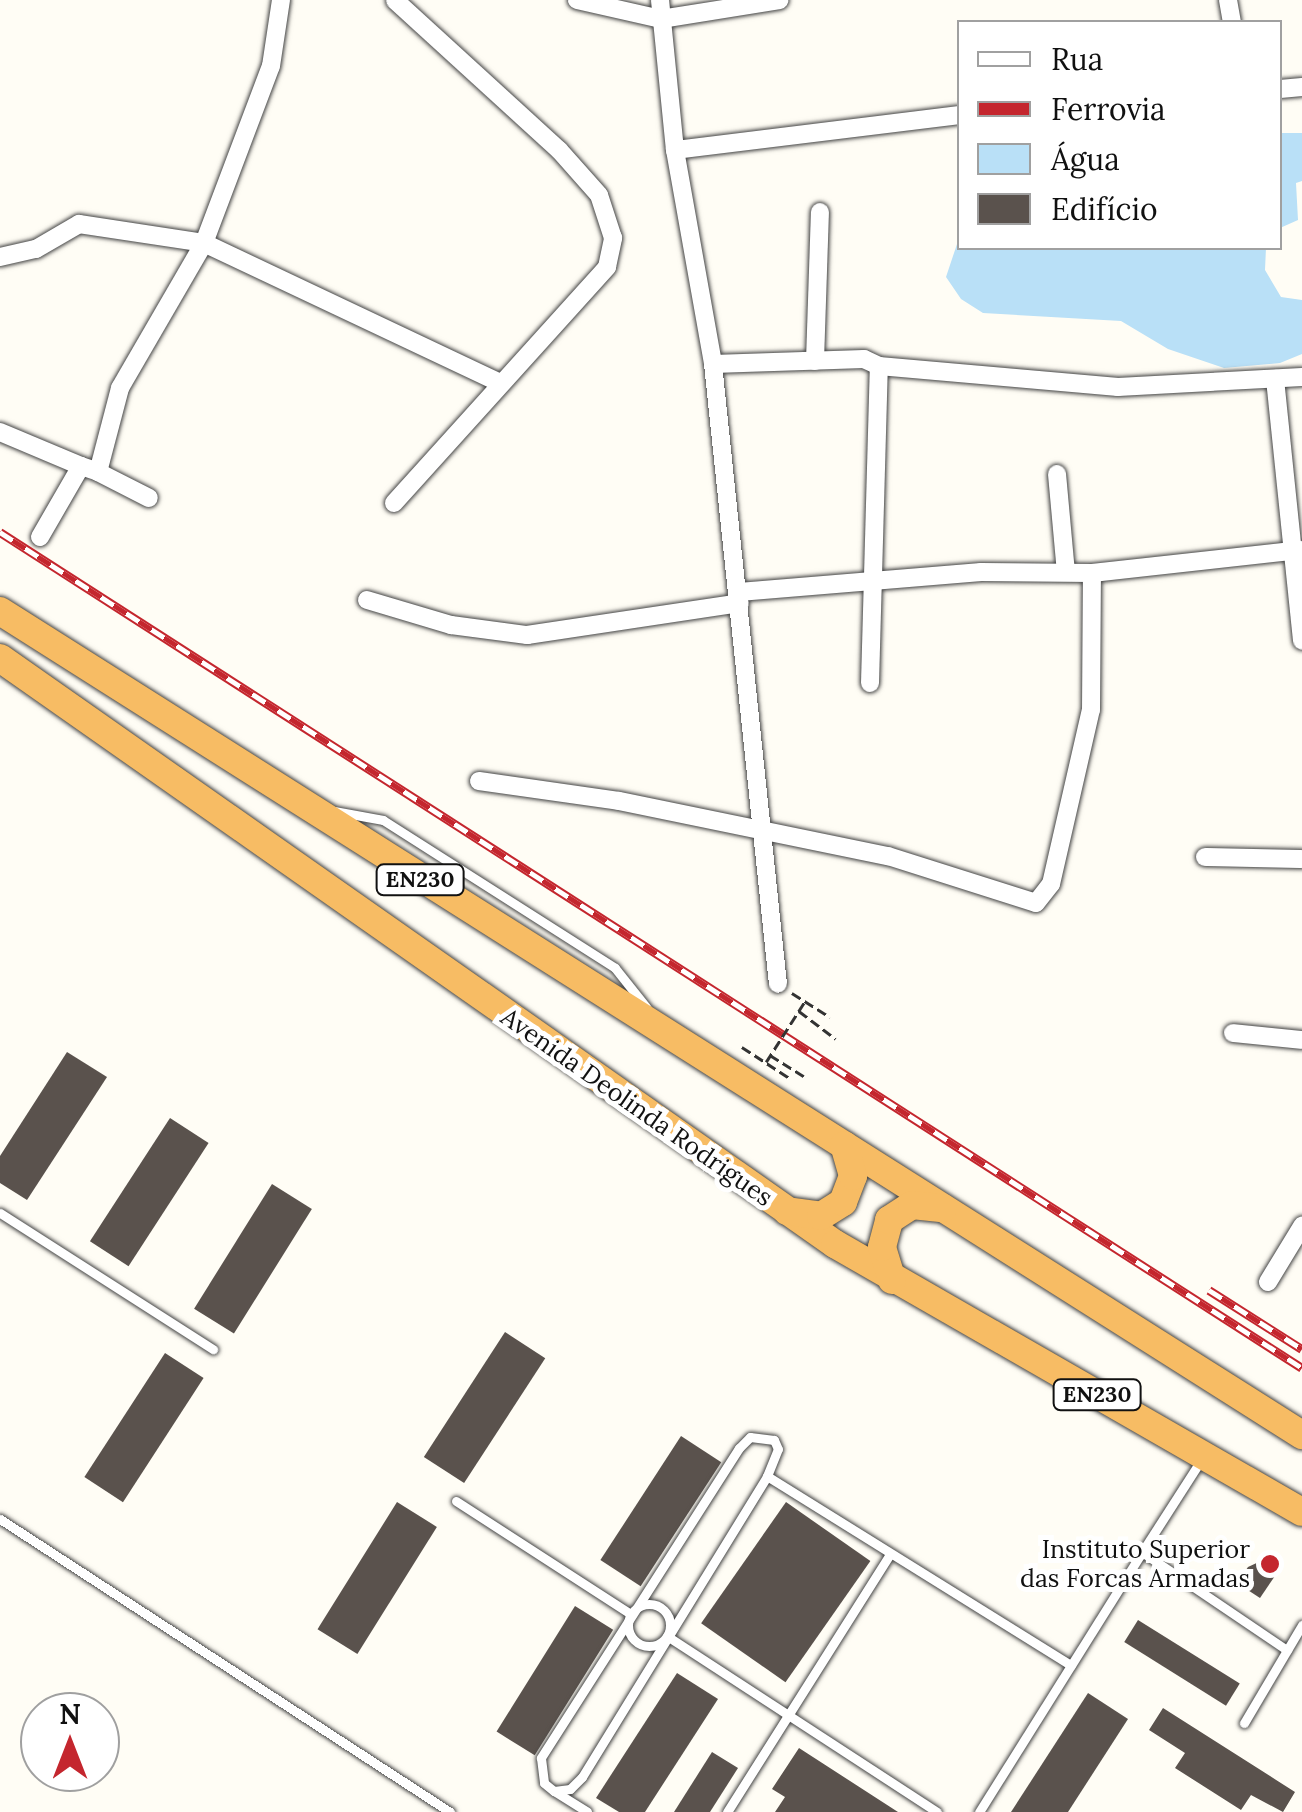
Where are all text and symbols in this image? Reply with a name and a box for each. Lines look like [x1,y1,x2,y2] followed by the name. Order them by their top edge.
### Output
[957,20,1282,250] legend
[1051,40,1103,78] text: Rua
[1051,90,1165,128] text: Ferrovia
[1051,140,1120,178] text: Água
[1051,190,1157,228] text: Edifício
[375,863,465,897] road number: EN230
[495,1002,779,1212] street label: Avenida Deolinda Rodrigues
[1052,1378,1142,1412] road number: EN230
[1020,1535,1250,1594] place label: Instituto Superior das Forcas Armadas
[1259,1553,1281,1575] marker: Instituto Superior das Forcas Armadas
[20,1692,120,1792] north arrow
[59,1696,81,1732] text: N

